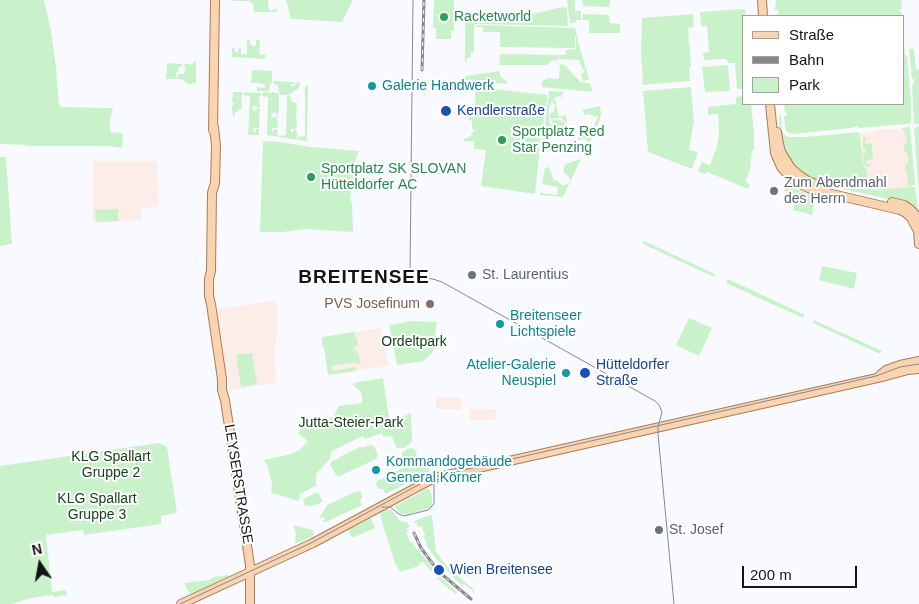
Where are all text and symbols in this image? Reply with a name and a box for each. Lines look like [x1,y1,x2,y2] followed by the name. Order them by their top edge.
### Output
[454,9,531,25] place label: Racketworld
[438,11,450,23] marker: Racketworld
[742,15,904,105] legend
[789,26,834,43] text: Straße
[789,51,824,68] text: Bahn
[789,76,820,93] text: Park
[382,78,494,94] place label: Galerie Handwerk
[366,80,378,92] marker: Galerie Handwerk
[457,103,545,119] place label: Kendlerstraße
[439,104,453,118] marker: Kendlerstraße
[512,124,605,156] place label: Sportplatz Red Star Penzing
[496,134,508,146] marker: Sportplatz Red Star Penzing
[321,161,466,193] place label: Sportplatz SK SLOVAN Hütteldorfer AC
[305,171,317,183] marker: Sportplatz SK SLOVAN Hütteldorfer AC
[784,175,887,208] place label: Zum Abendmahl des Herrn
[768,185,780,197] marker: Zum Abendmahl des Herrn
[297,267,431,289] district label: BREITENSEE
[482,267,568,283] place label: St. Laurentius
[466,269,478,281] marker: St. Laurentius
[324,296,420,312] place label: PVS Josefinum
[424,298,436,310] marker: PVS Josefinum
[510,308,582,341] place label: Breitenseer Lichtspiele
[494,318,506,330] marker: Breitenseer Lichtspiele
[381,334,447,350] park label: Ordeltpark
[467,357,556,390] place label: Atelier-Galerie Neuspiel
[596,357,669,390] place label: Hütteldorfer Straße
[578,366,592,380] marker: Hütteldorfer Straße
[560,367,572,379] marker: Atelier-Galerie Neuspiel
[298,415,404,431] park label: Jutta-Steier-Park
[220,423,256,545] street label: LEYSERSTRASSE
[71,449,151,482] park label: KLG Spallart Gruppe 2
[386,454,512,487] place label: Kommandogebäude General Körner
[370,464,382,476] marker: Kommandogebäude General Körner
[57,491,137,524] park label: KLG Spallart Gruppe 3
[669,522,723,538] place label: St. Josef
[653,524,665,536] marker: St. Josef
[15,539,65,589] north arrow
[30,540,43,558] text: N
[744,556,859,588] scale bar
[450,562,553,578] place label: Wien Breitensee
[432,563,446,577] marker: Wien Breitensee
[750,566,792,583] text: 200 m

